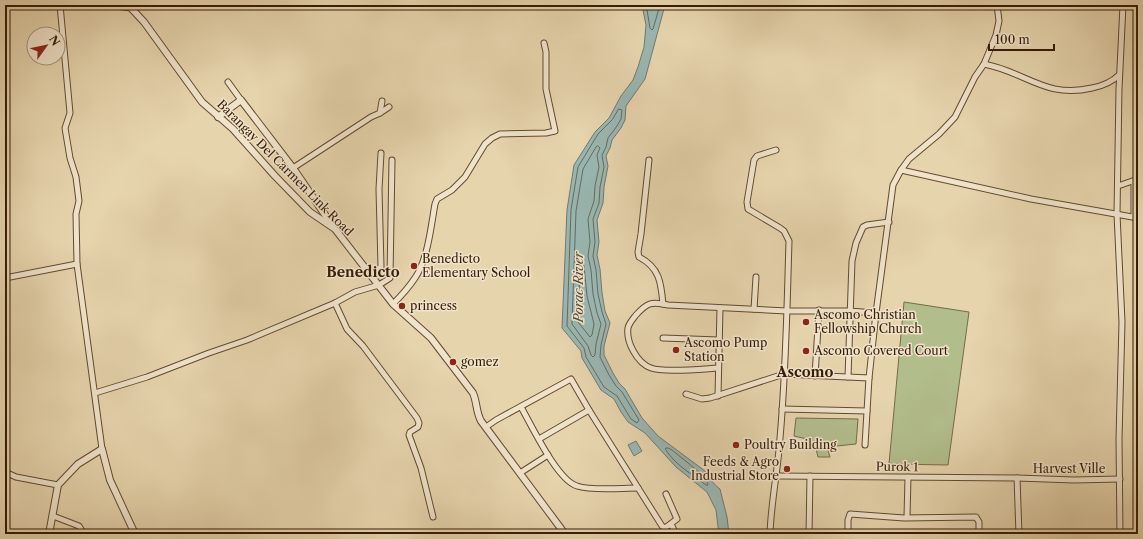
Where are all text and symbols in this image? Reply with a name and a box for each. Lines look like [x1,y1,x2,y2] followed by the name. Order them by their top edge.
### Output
[26,26,66,66] north arrow
[989,26,1054,52] scale bar
[995,32,1030,47] text: 100 m
[46,33,63,49] text: N
[214,96,357,239] street label: Barangay Del Carmen Link Road
[422,251,531,280] place label: Benedicto Elementary School
[570,251,586,323] water label: Porac River
[409,261,419,271] marker: Benedicto Elementary School
[326,263,400,281] district label: Benedicto
[410,298,457,313] place label: princess
[397,301,407,311] marker: princess
[813,307,922,336] place label: Ascomo Christian Fellowship Church
[801,317,811,327] marker: Ascomo Christian Fellowship Church
[683,335,767,364] place label: Ascomo Pump Station
[813,343,949,358] place label: Ascomo Covered Court
[671,345,681,355] marker: Ascomo Pump Station
[801,346,811,356] marker: Ascomo Covered Court
[461,354,499,369] place label: gomez
[448,357,458,367] marker: gomez
[776,363,833,381] district label: Ascomo
[744,437,837,452] place label: Poultry Building
[731,440,741,450] marker: Poultry Building
[691,454,779,483] place label: Feeds & Agro Industrial Store
[876,459,918,474] street label: Purok 1
[1033,461,1106,476] street label: Harvest Ville
[782,464,792,474] marker: Feeds & Agro Industrial Store

